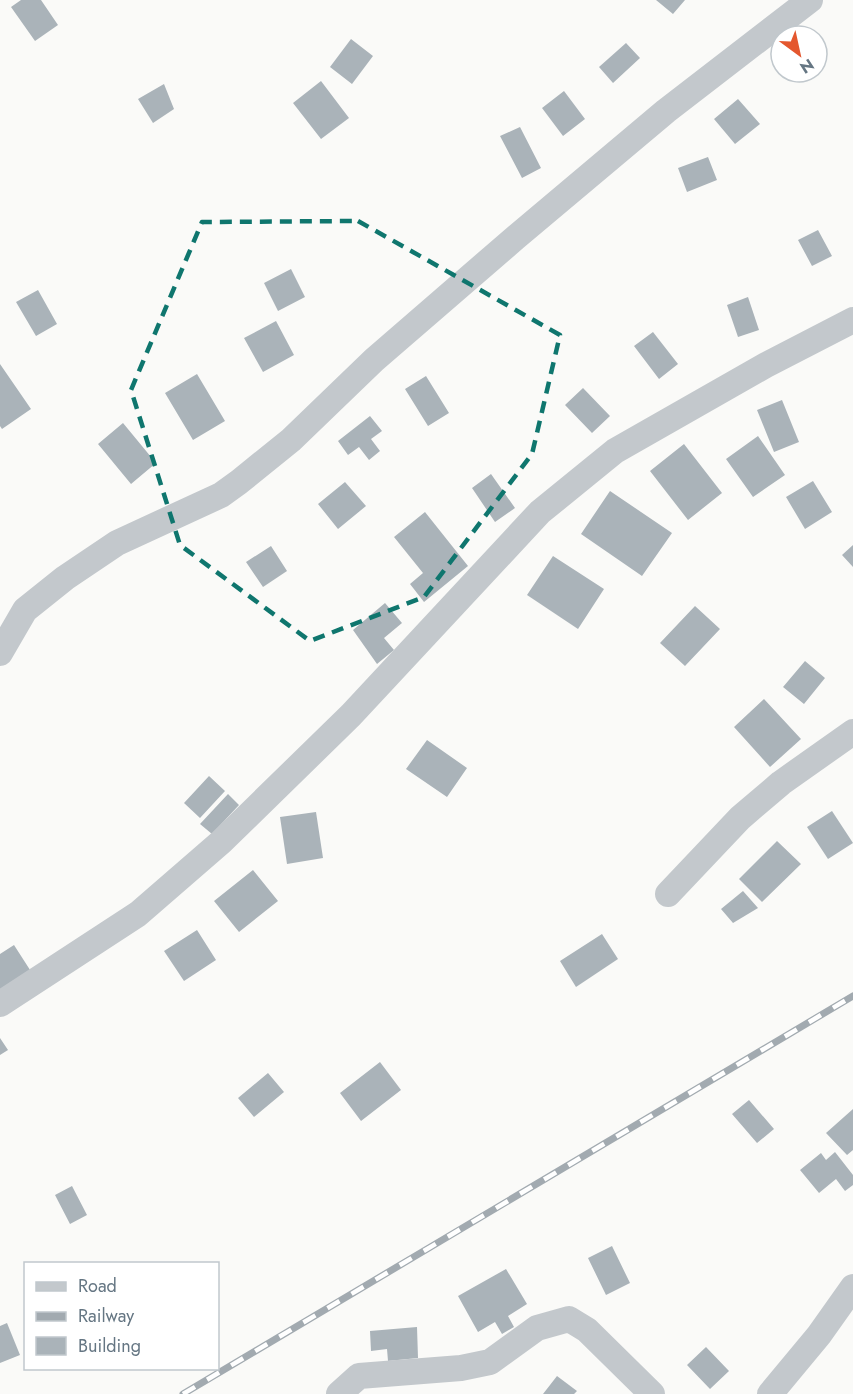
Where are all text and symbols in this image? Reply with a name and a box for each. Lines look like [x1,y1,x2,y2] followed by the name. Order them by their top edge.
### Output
[769,24,829,84] north arrow
[795,53,818,79] text: N
[24,1262,219,1370] legend
[78,1273,117,1299] text: Road
[78,1303,134,1329] text: Railway
[78,1333,141,1359] text: Building

